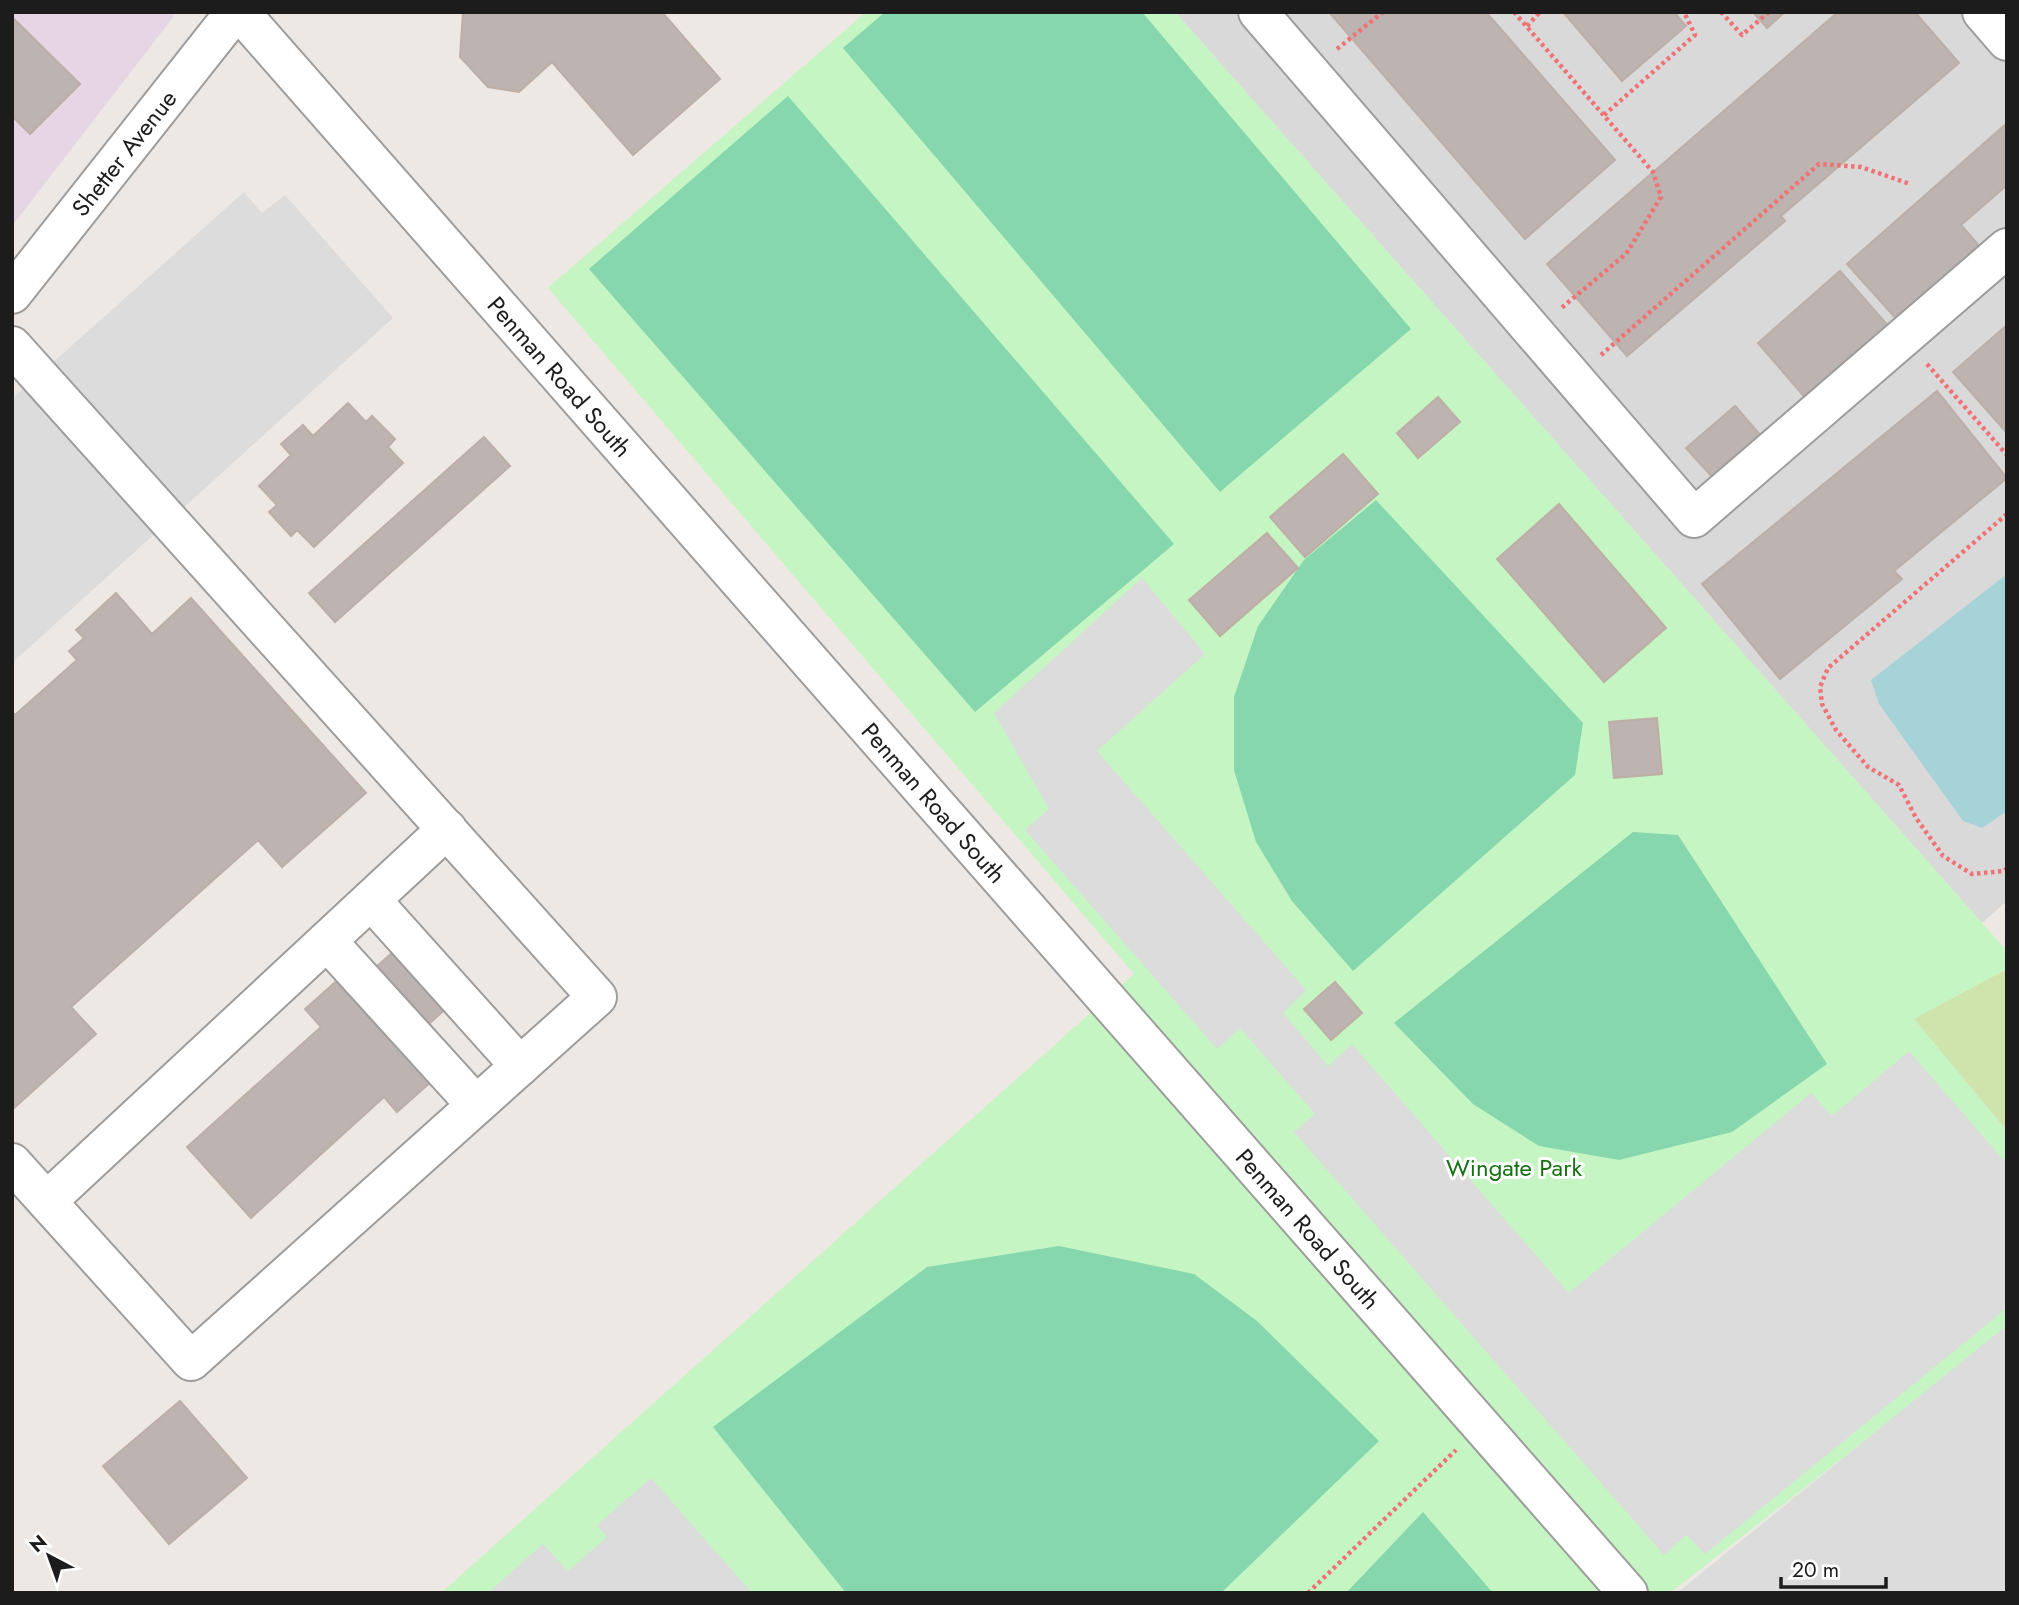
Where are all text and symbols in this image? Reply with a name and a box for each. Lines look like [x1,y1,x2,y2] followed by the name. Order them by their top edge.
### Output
[63,82,185,223] street label: Shetter Avenue
[480,288,640,465] street label: Penman Road South
[854,714,1014,891] street label: Penman Road South
[1228,1141,1389,1317] street label: Penman Road South
[1446,1150,1582,1185] park label: Wingate Park
[14,1521,84,1591] north arrow
[24,1528,53,1559] text: N
[1781,1546,1886,1590] scale bar
[1792,1555,1839,1585] text: 20 m

